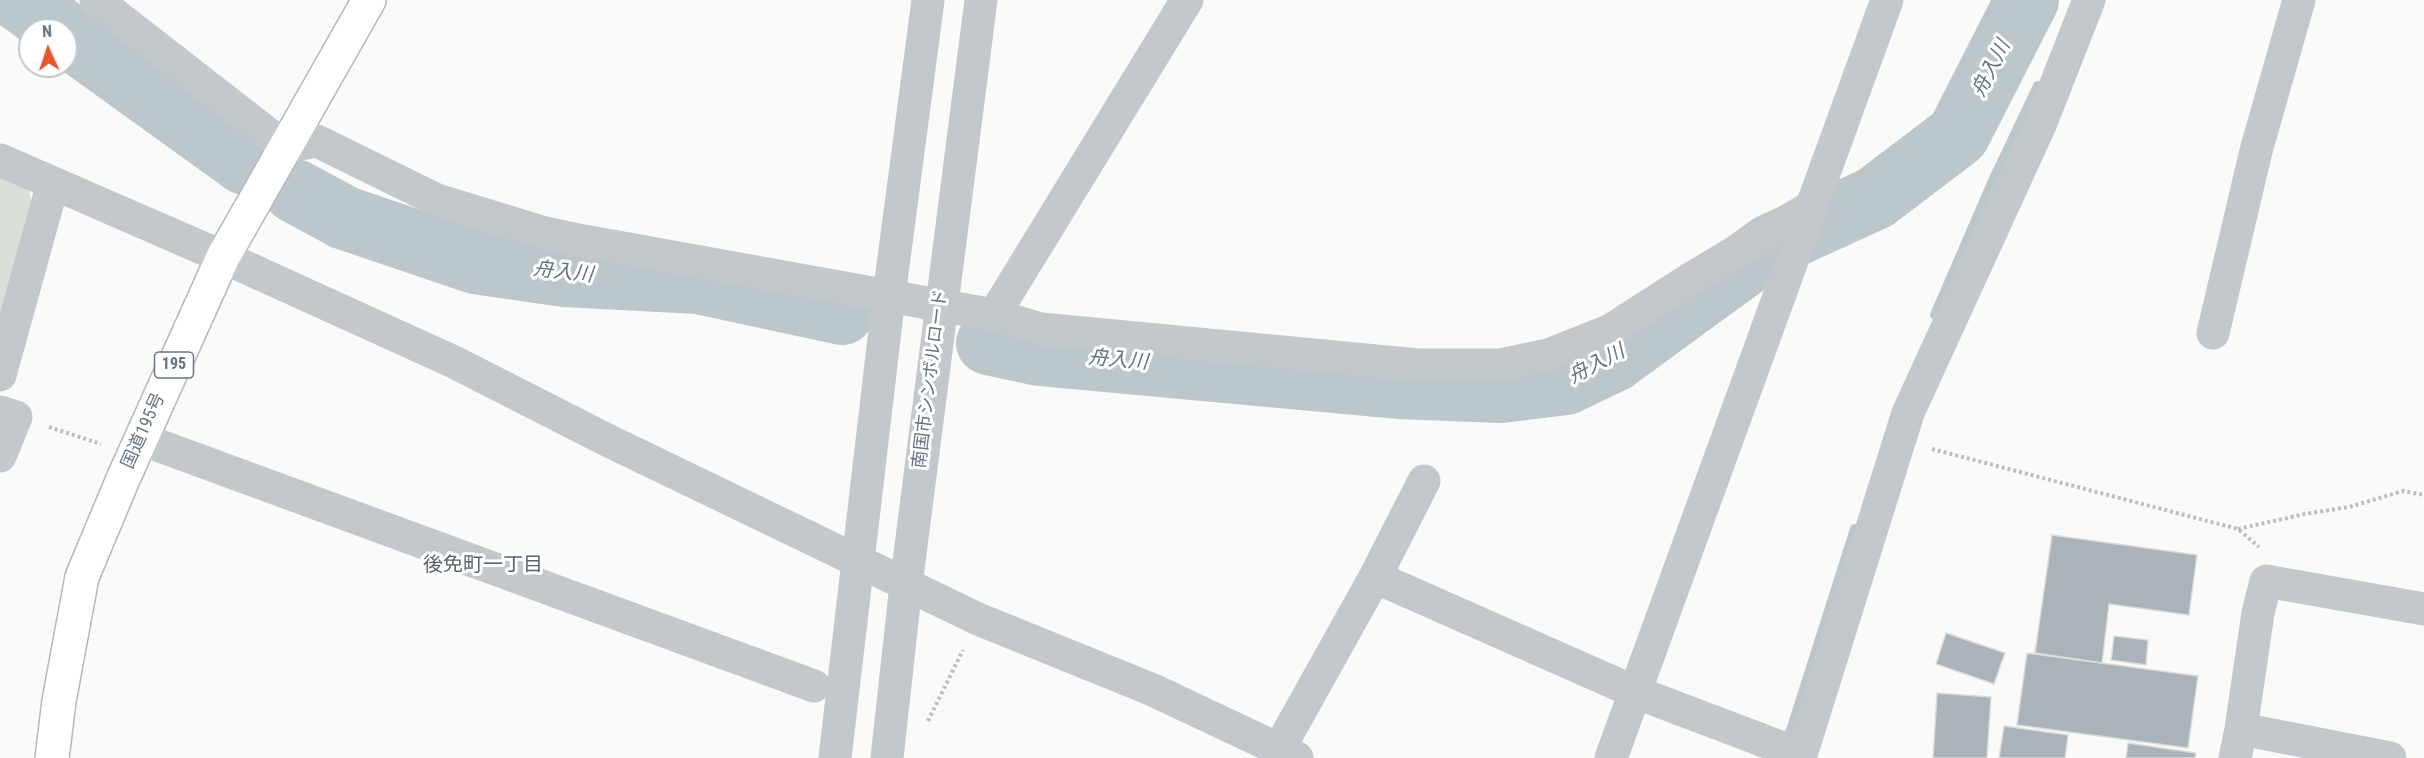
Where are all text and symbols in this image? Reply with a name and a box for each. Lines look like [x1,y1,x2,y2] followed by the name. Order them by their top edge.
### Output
[18,18,78,78] north arrow
[42,22,53,41] text: N
[1968,37,2016,101] water label: 舟入川
[532,258,594,288] water label: 舟入川
[909,288,953,470] street label: 南国市シンボルロード
[1565,340,1629,390] water label: 舟入川
[1087,346,1149,376] water label: 舟入川
[154,352,194,378] road number: 195
[118,390,170,472] street label: 国道195号
[423,554,543,578] district label: 後免町一丁目

